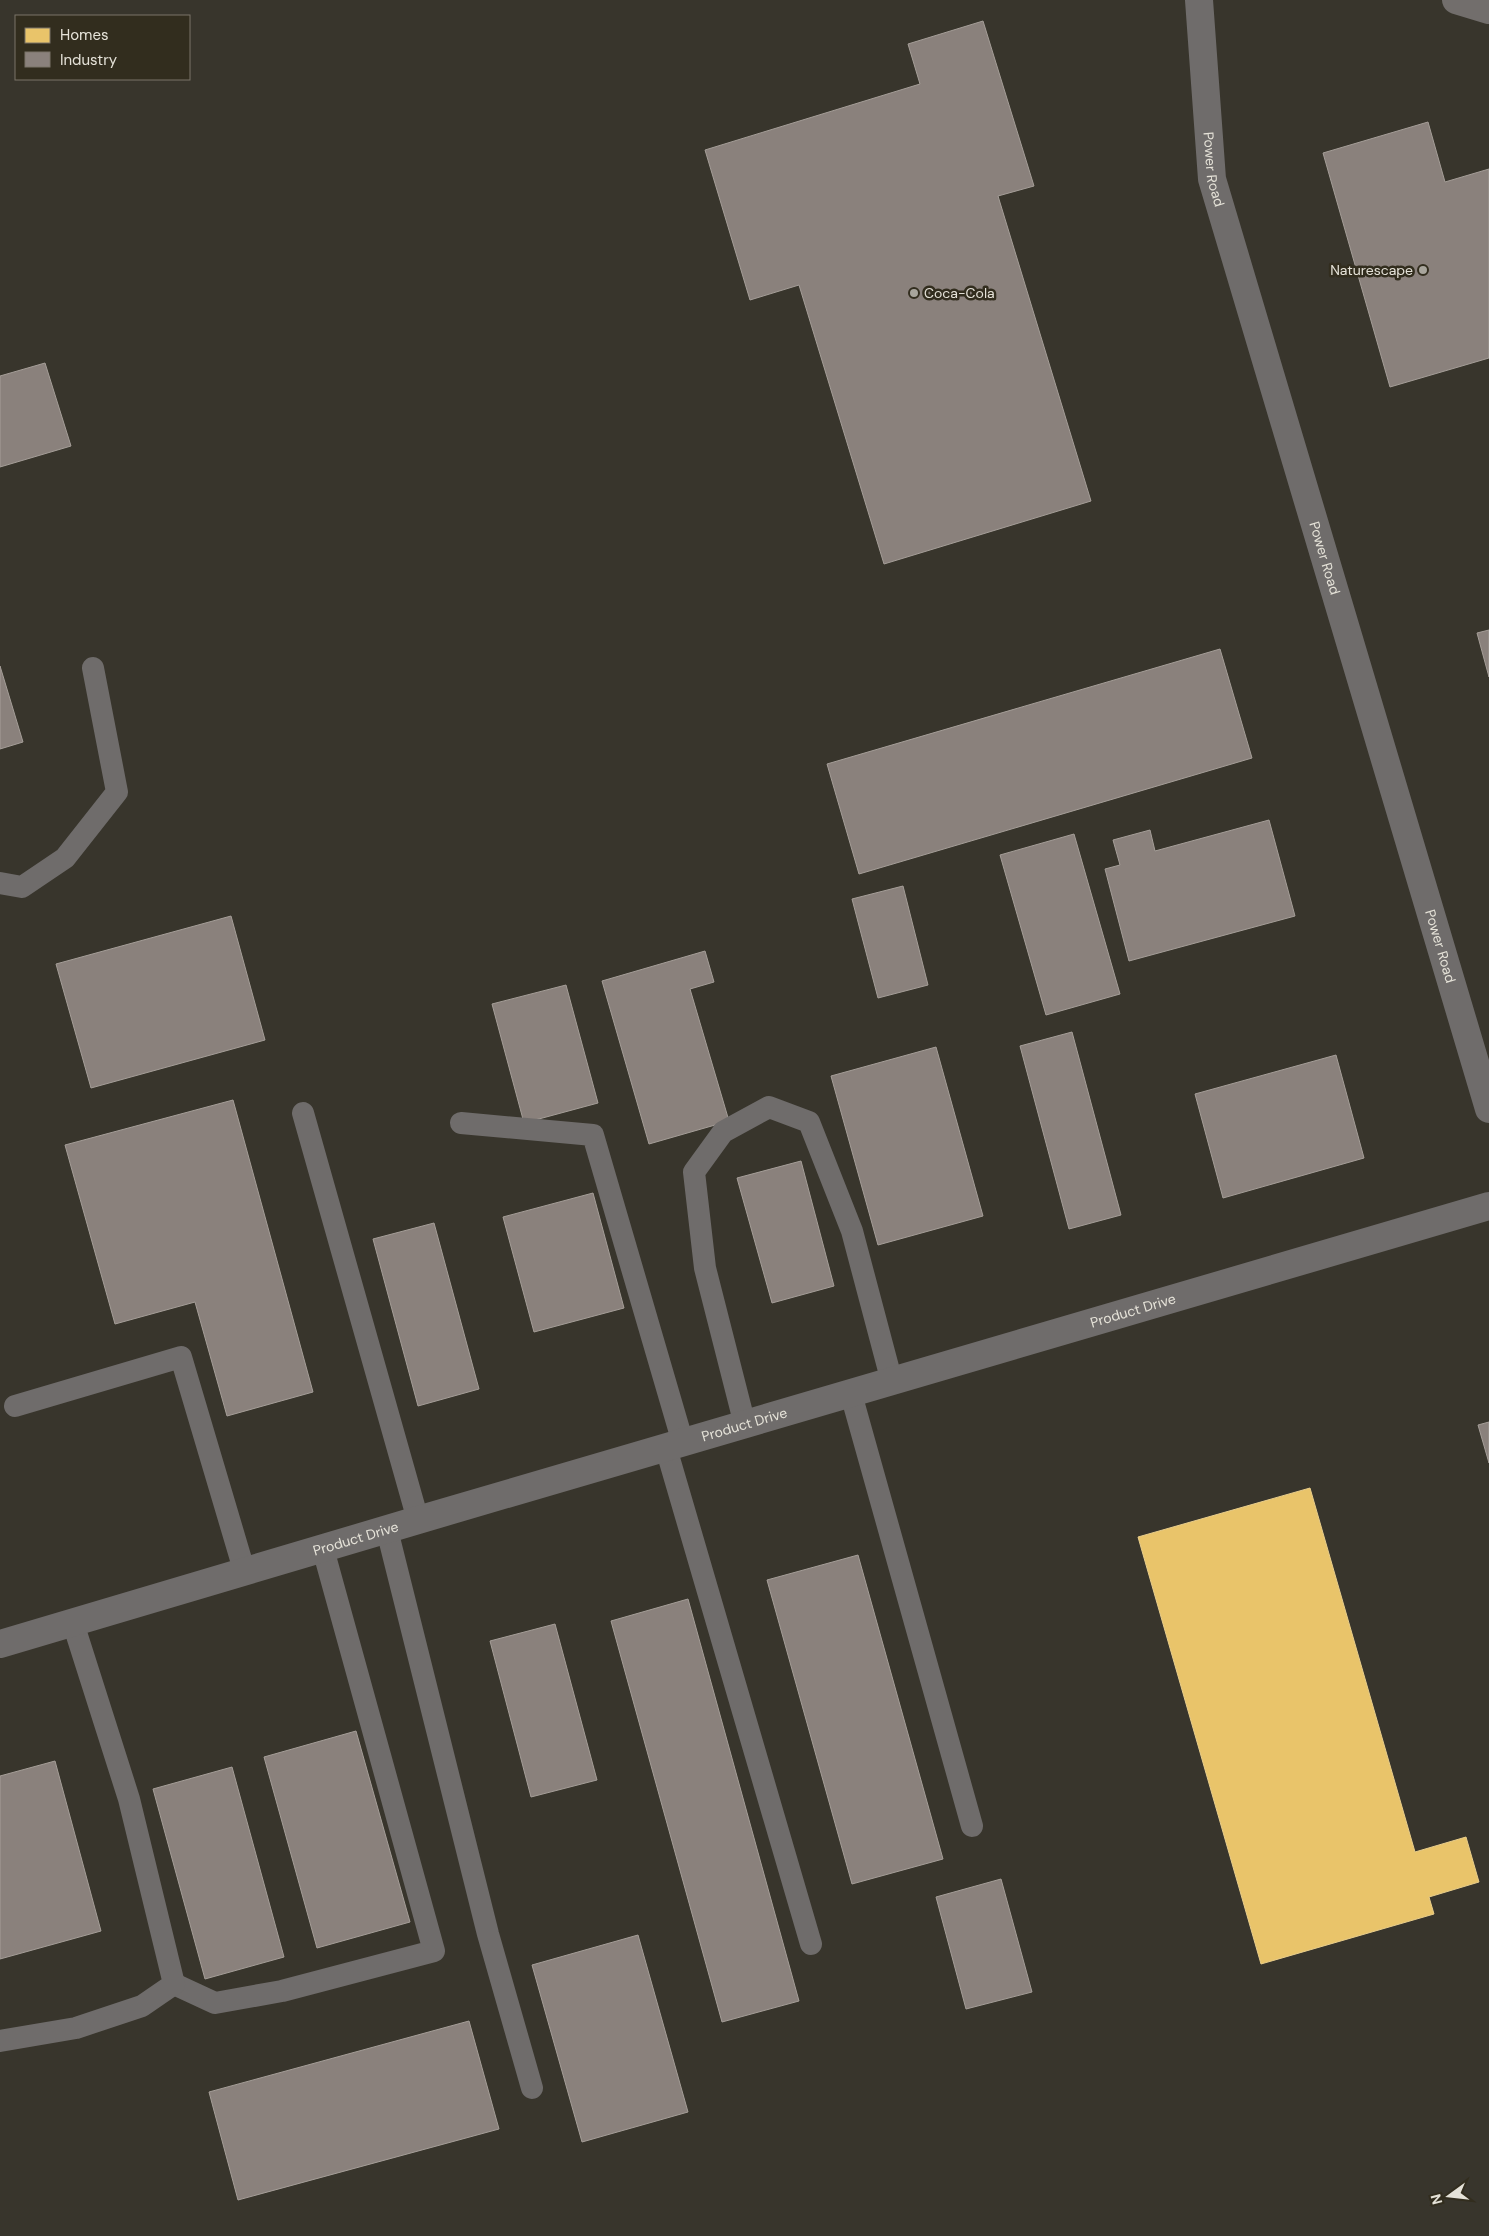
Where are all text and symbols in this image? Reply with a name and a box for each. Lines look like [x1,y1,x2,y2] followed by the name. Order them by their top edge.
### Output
[15,15,190,80] legend
[60,25,109,45] text: Homes
[60,50,118,70] text: Industry
[1200,131,1229,209] street label: Power Road
[1330,261,1413,279] place label: Naturescape
[1417,264,1429,276] marker: Naturescape
[924,284,995,302] place label: Coca-Cola
[908,287,920,299] marker: Coca-Cola
[1305,519,1344,597] street label: Power Road
[1421,907,1460,985] street label: Power Road
[1088,1289,1178,1331] street label: Product Drive
[699,1403,789,1445] street label: Product Drive
[311,1517,401,1560] street label: Product Drive
[1424,2171,1474,2221] north arrow
[1426,2192,1446,2207] text: N

